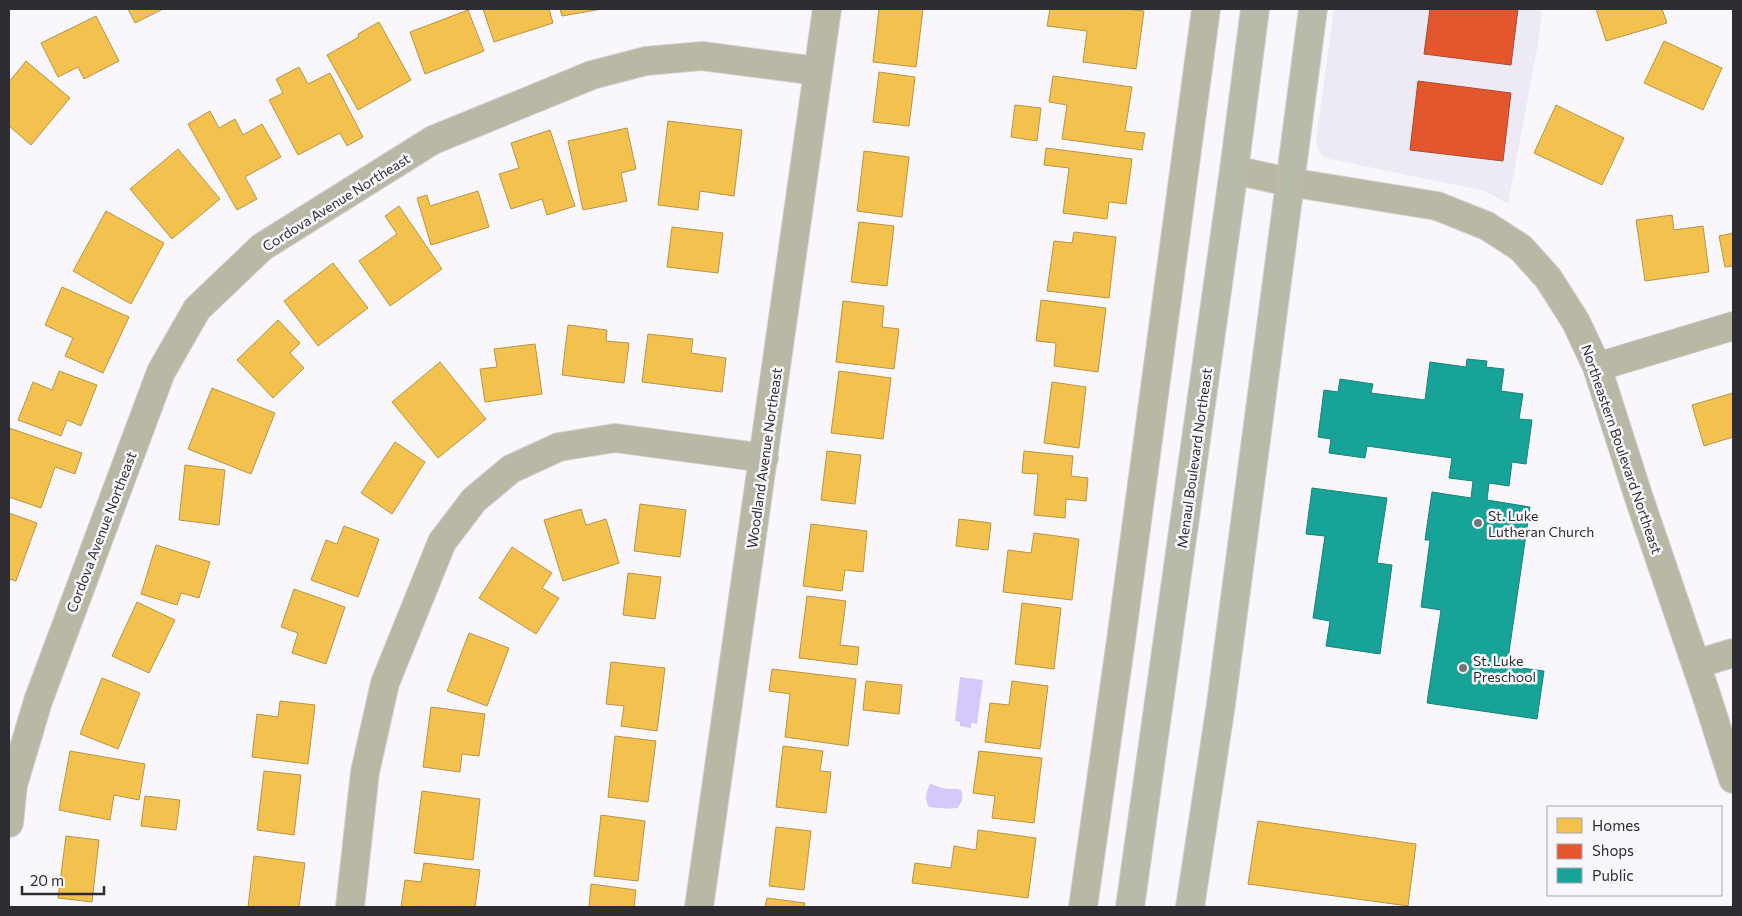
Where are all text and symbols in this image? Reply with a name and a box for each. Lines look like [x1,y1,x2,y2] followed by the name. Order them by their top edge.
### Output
[259,149,413,255] street label: Cordova Avenue Northeast
[1578,342,1666,556] street label: Northeastern Boulevard Northeast
[743,366,785,549] street label: Woodland Avenue Northeast
[1173,367,1215,549] street label: Menaul Boulevard Northeast
[62,449,140,615] street label: Cordova Avenue Northeast
[1488,507,1594,540] place label: St. Luke Lutheran Church
[1472,517,1484,529] marker: St. Luke Lutheran Church
[1473,652,1536,685] place label: St. Luke Preschool
[1457,662,1469,674] marker: St. Luke Preschool
[1547,806,1722,896] legend
[1592,816,1640,834] text: Homes
[1592,841,1634,859] text: Shops
[22,864,105,896] scale bar
[1592,866,1634,884] text: Public
[30,871,64,889] text: 20 m

